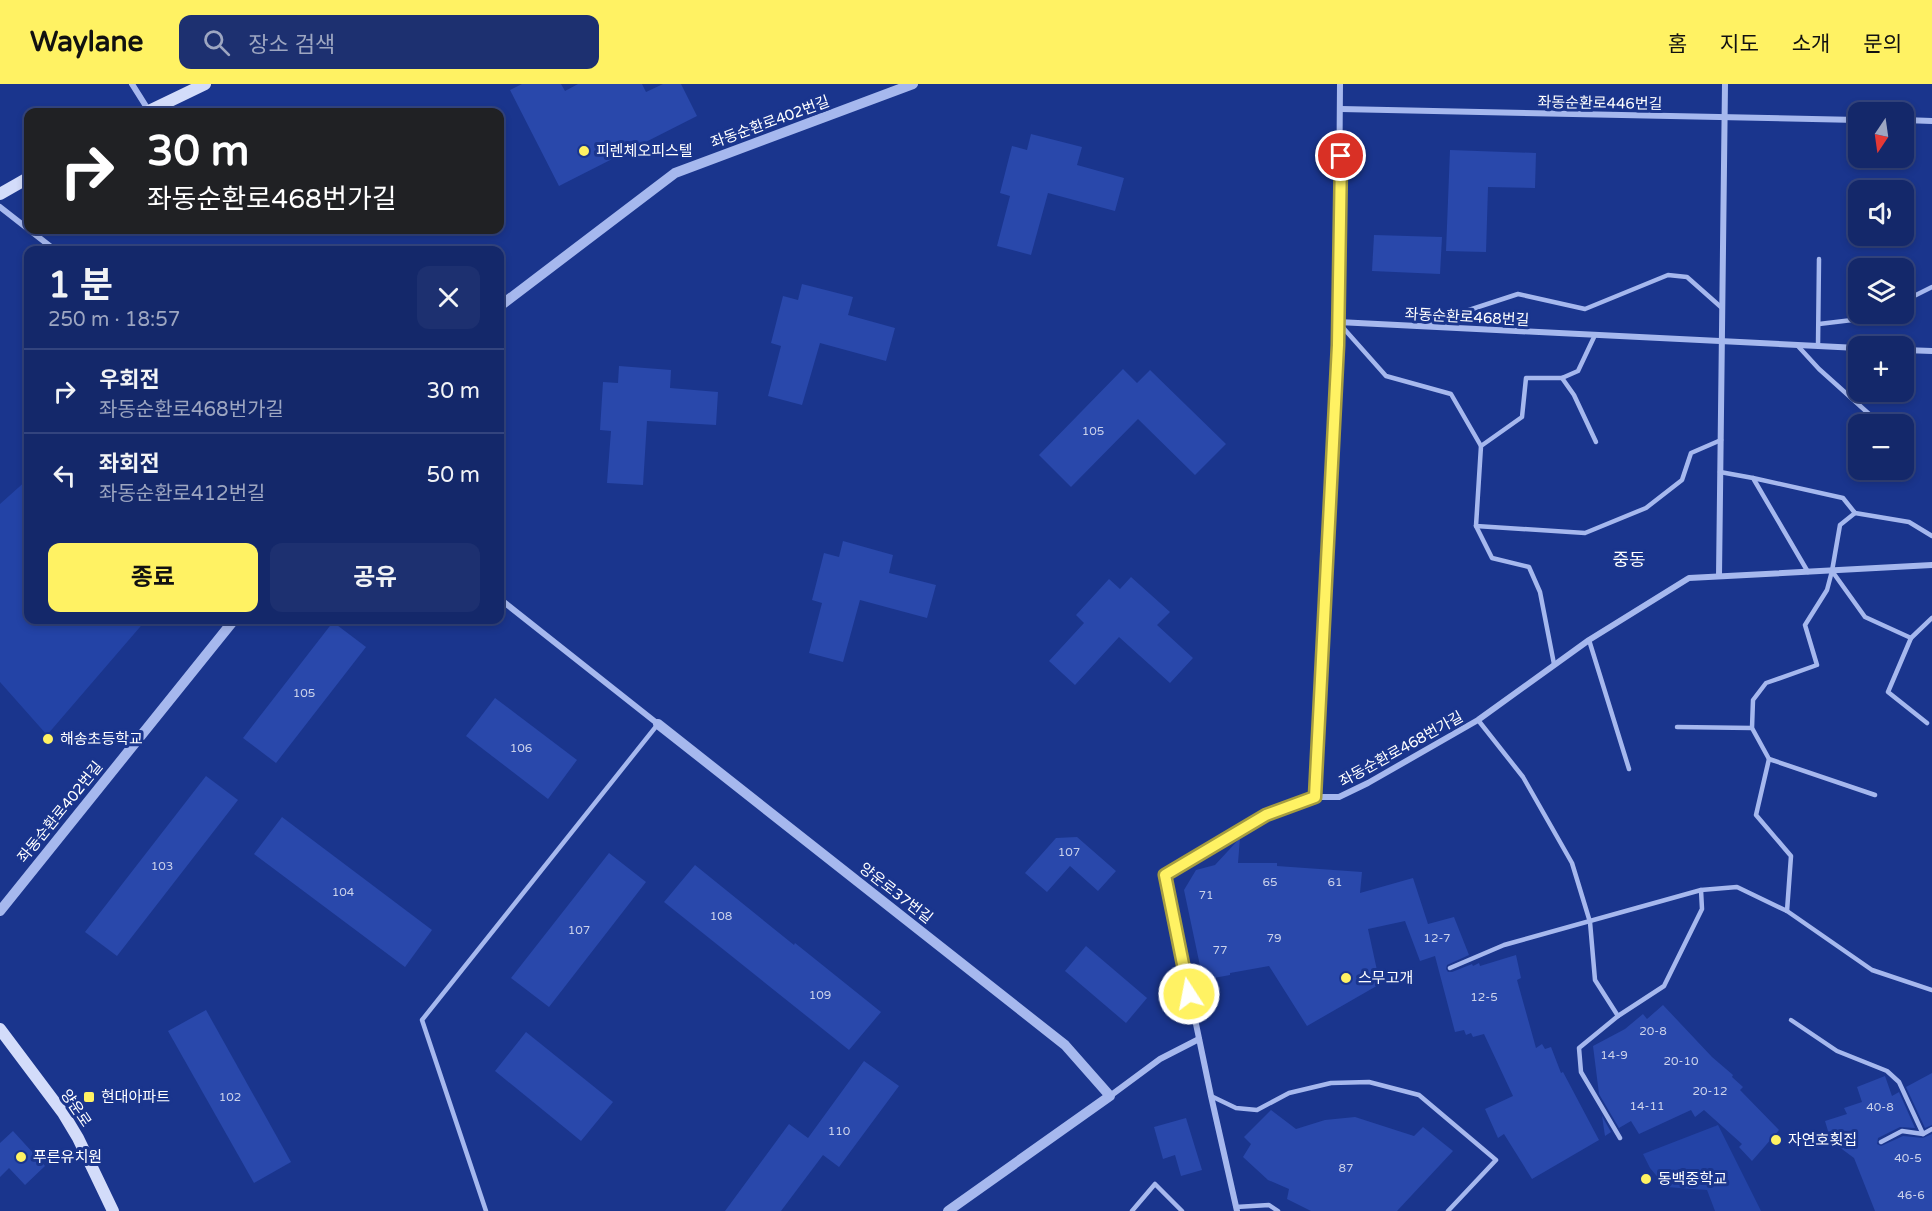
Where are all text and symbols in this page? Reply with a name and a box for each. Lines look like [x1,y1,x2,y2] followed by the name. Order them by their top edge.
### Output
[179,15,599,69] search box
[30,25,143,59] text: Waylane
[200,26,233,59] icon: search
[248,32,335,58] text: 장소 검색
[1668,32,1687,57] text: 홈
[1720,32,1759,57] text: 지도
[1792,32,1830,57] text: 소개
[1863,32,1902,57] text: 문의
[708,92,832,152] street label: 좌동순환로402번길
[1537,93,1663,113] street label: 좌동순환로446번길
[1848,102,1914,168] north arrow
[1848,102,1914,480] map controls
[147,126,249,177] text: 30 m
[1315,130,1366,181] pin
[48,132,126,210] icon: right
[1324,139,1357,172] icon: arrive
[596,142,693,160] place label: 피렌체오피스텔
[577,144,591,158] marker: 피렌체오피스텔
[1848,180,1914,246] button: sound
[147,183,397,216] text: 좌동순환로468번가길
[1848,258,1914,324] button: layers
[48,264,113,307] text: 1 분
[417,266,480,329] button: close
[1404,305,1530,329] street label: 좌동순환로468번길
[48,308,180,332] text: 250 m · 18:57
[1848,336,1914,402] button: +
[99,367,160,393] text: 우회전
[48,375,81,408] icon: right
[426,378,480,404] text: 30 m
[99,398,284,422] text: 좌동순환로468번가길
[1848,414,1914,480] button: −
[1082,424,1104,438] house number: 105
[99,451,160,477] text: 좌회전
[48,459,81,492] icon: left
[426,462,480,488] text: 50 m
[99,482,265,506] text: 좌동순환로412번길
[48,543,258,612] button: 종료
[270,543,480,612] button: 공유
[1612,549,1646,571] district label: 중동
[293,686,315,700] house number: 105
[1336,708,1466,790] street label: 좌동순환로468번가길
[60,730,143,748] place label: 해송초등학교
[41,732,55,746] marker: 해송초등학교
[510,741,532,755] house number: 106
[14,758,106,866] street label: 좌동순환로402번길
[1058,845,1080,859] house number: 107
[151,859,173,873] house number: 103
[856,859,936,927] street label: 양운로37번길
[1262,875,1278,889] house number: 65
[1327,875,1343,889] house number: 61
[332,885,355,899] house number: 104
[1198,888,1214,902] house number: 71
[710,909,732,923] house number: 108
[568,923,590,937] house number: 107
[1266,931,1282,945] house number: 79
[1423,931,1451,945] house number: 12-7
[1212,943,1228,957] house number: 77
[1157,962,1221,1026] position arrow
[1358,969,1413,987] place label: 스무고개
[1339,971,1353,985] marker: 스무고개
[809,988,831,1002] house number: 109
[1470,990,1498,1004] house number: 12-5
[1639,1024,1667,1038] house number: 20-8
[1600,1048,1628,1062] house number: 14-9
[1663,1054,1699,1068] house number: 20-10
[1692,1084,1728,1098] house number: 20-12
[57,1086,95,1130] street label: 양운로
[101,1088,170,1106] place label: 현대아파트
[82,1090,96,1104] marker: 현대아파트
[219,1090,241,1104] house number: 102
[1629,1099,1665,1113] house number: 14-11
[1866,1100,1894,1114] house number: 40-8
[828,1124,851,1138] house number: 110
[1788,1131,1857,1149] place label: 자연호횟집
[1769,1133,1783,1147] marker: 자연호횟집
[33,1148,102,1166] place label: 푸른유치원
[14,1150,28,1164] marker: 푸른유치원
[1894,1151,1922,1165] house number: 40-5
[1338,1161,1354,1175] house number: 87
[1658,1170,1727,1188] place label: 동백중학교
[1639,1172,1653,1186] marker: 동백중학교
[1897,1188,1925,1202] house number: 46-6

